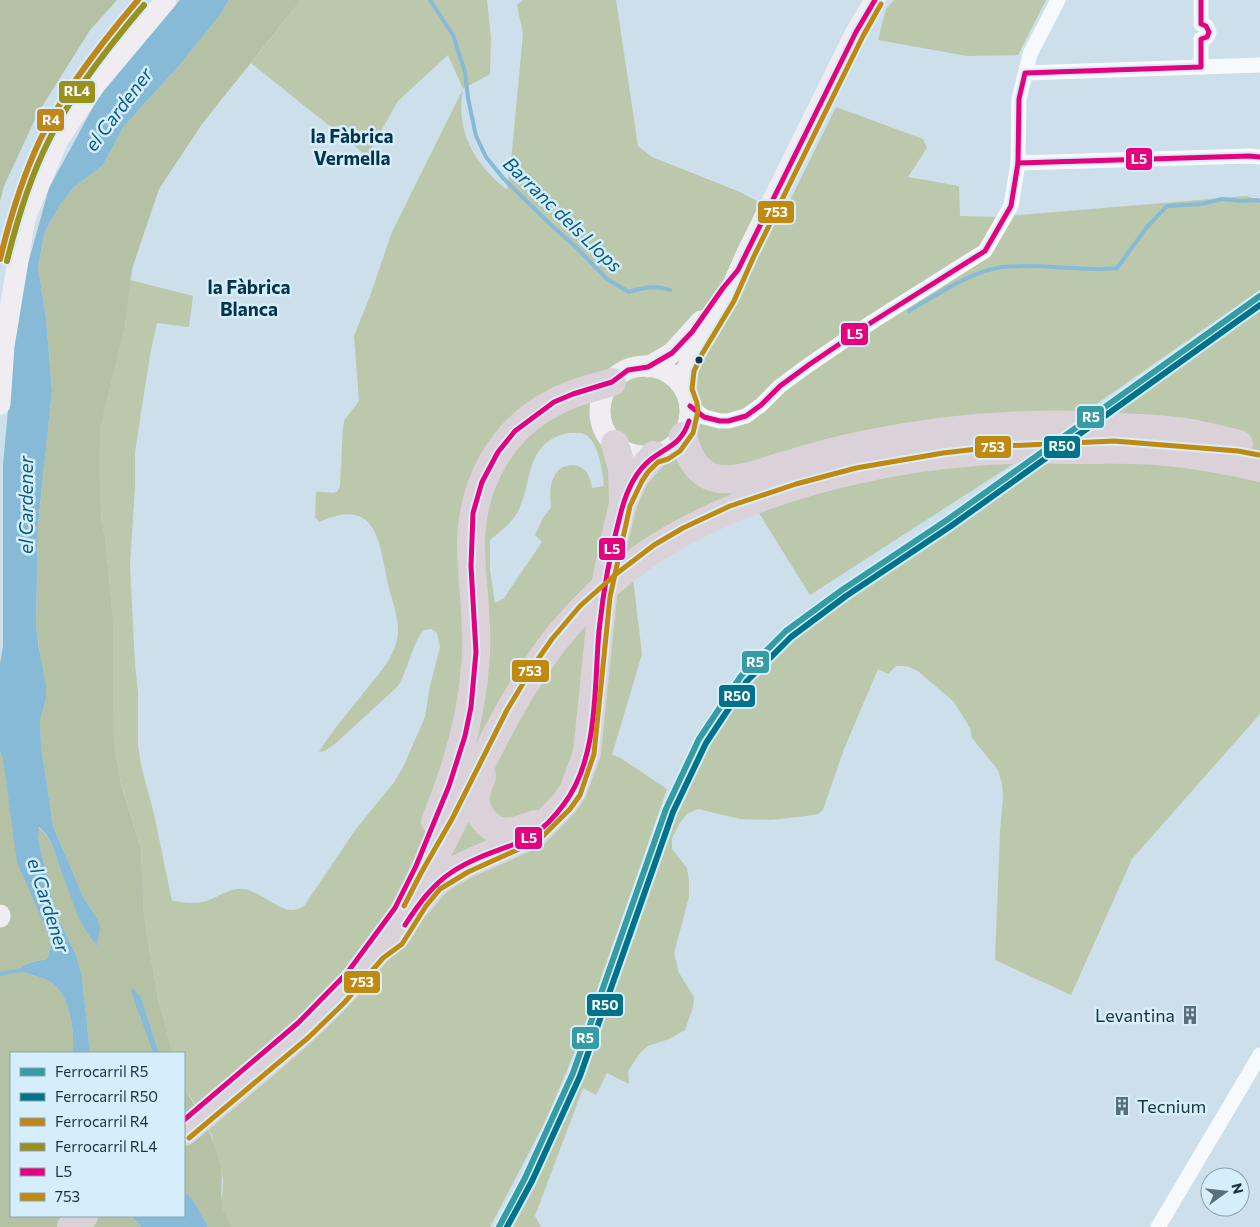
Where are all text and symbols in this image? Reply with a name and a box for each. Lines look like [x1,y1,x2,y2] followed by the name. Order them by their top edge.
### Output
[79,62,158,155] water label: el Cardener
[58,80,96,104] line badge: RL4
[64,82,91,99] text: RL4
[36,108,65,132] line badge: R4
[42,111,60,128] text: R4
[311,124,393,169] district label: la Fàbrica Vermella
[1125,147,1153,171] line badge: L5
[1131,150,1147,167] text: L5
[499,152,627,277] water label: Barranc dels Llops
[757,200,795,224] line badge: 753
[764,203,788,220] text: 753
[208,275,290,320] district label: la Fàbrica Blanca
[840,322,869,346] line badge: L5
[847,325,863,342] text: L5
[694,355,704,365] unlabelled marker
[1076,405,1105,429] line badge: R5
[1082,408,1100,425] text: R5
[974,435,1012,459] line badge: 753
[1043,435,1081,459] line badge: R50
[1048,437,1076,454] text: R50
[981,438,1005,455] text: 753
[14,454,37,554] water label: el Cardener
[598,537,626,561] line badge: L5
[604,540,620,557] text: L5
[741,650,770,674] line badge: R5
[746,653,764,670] text: R5
[511,659,550,683] line badge: 753
[518,662,542,679] text: 753
[718,684,756,708] line badge: R50
[723,687,751,704] text: R50
[514,826,543,850] line badge: L5
[521,829,537,846] text: L5
[23,855,76,957] water label: el Cardener
[343,970,381,994] line badge: 753
[350,973,374,990] text: 753
[586,993,624,1017] line badge: R50
[591,996,619,1013] text: R50
[1095,1004,1175,1026] place label: Levantina
[1179,1004,1201,1026] building icon: Levantina
[571,1026,600,1050] line badge: R5
[576,1029,594,1046] text: R5
[10,1052,185,1217] legend
[55,1062,148,1080] text: Ferrocarril R5
[55,1087,158,1105] text: Ferrocarril R50
[1111,1095,1133,1117] building icon: Tecnium
[1137,1095,1206,1117] place label: Tecnium
[55,1112,149,1130] text: Ferrocarril R4
[55,1137,157,1155] text: Ferrocarril RL4
[55,1162,72,1180] text: L5
[1200,1167,1250,1217] north arrow
[1228,1181,1248,1196] text: N
[55,1187,80,1205] text: 753

